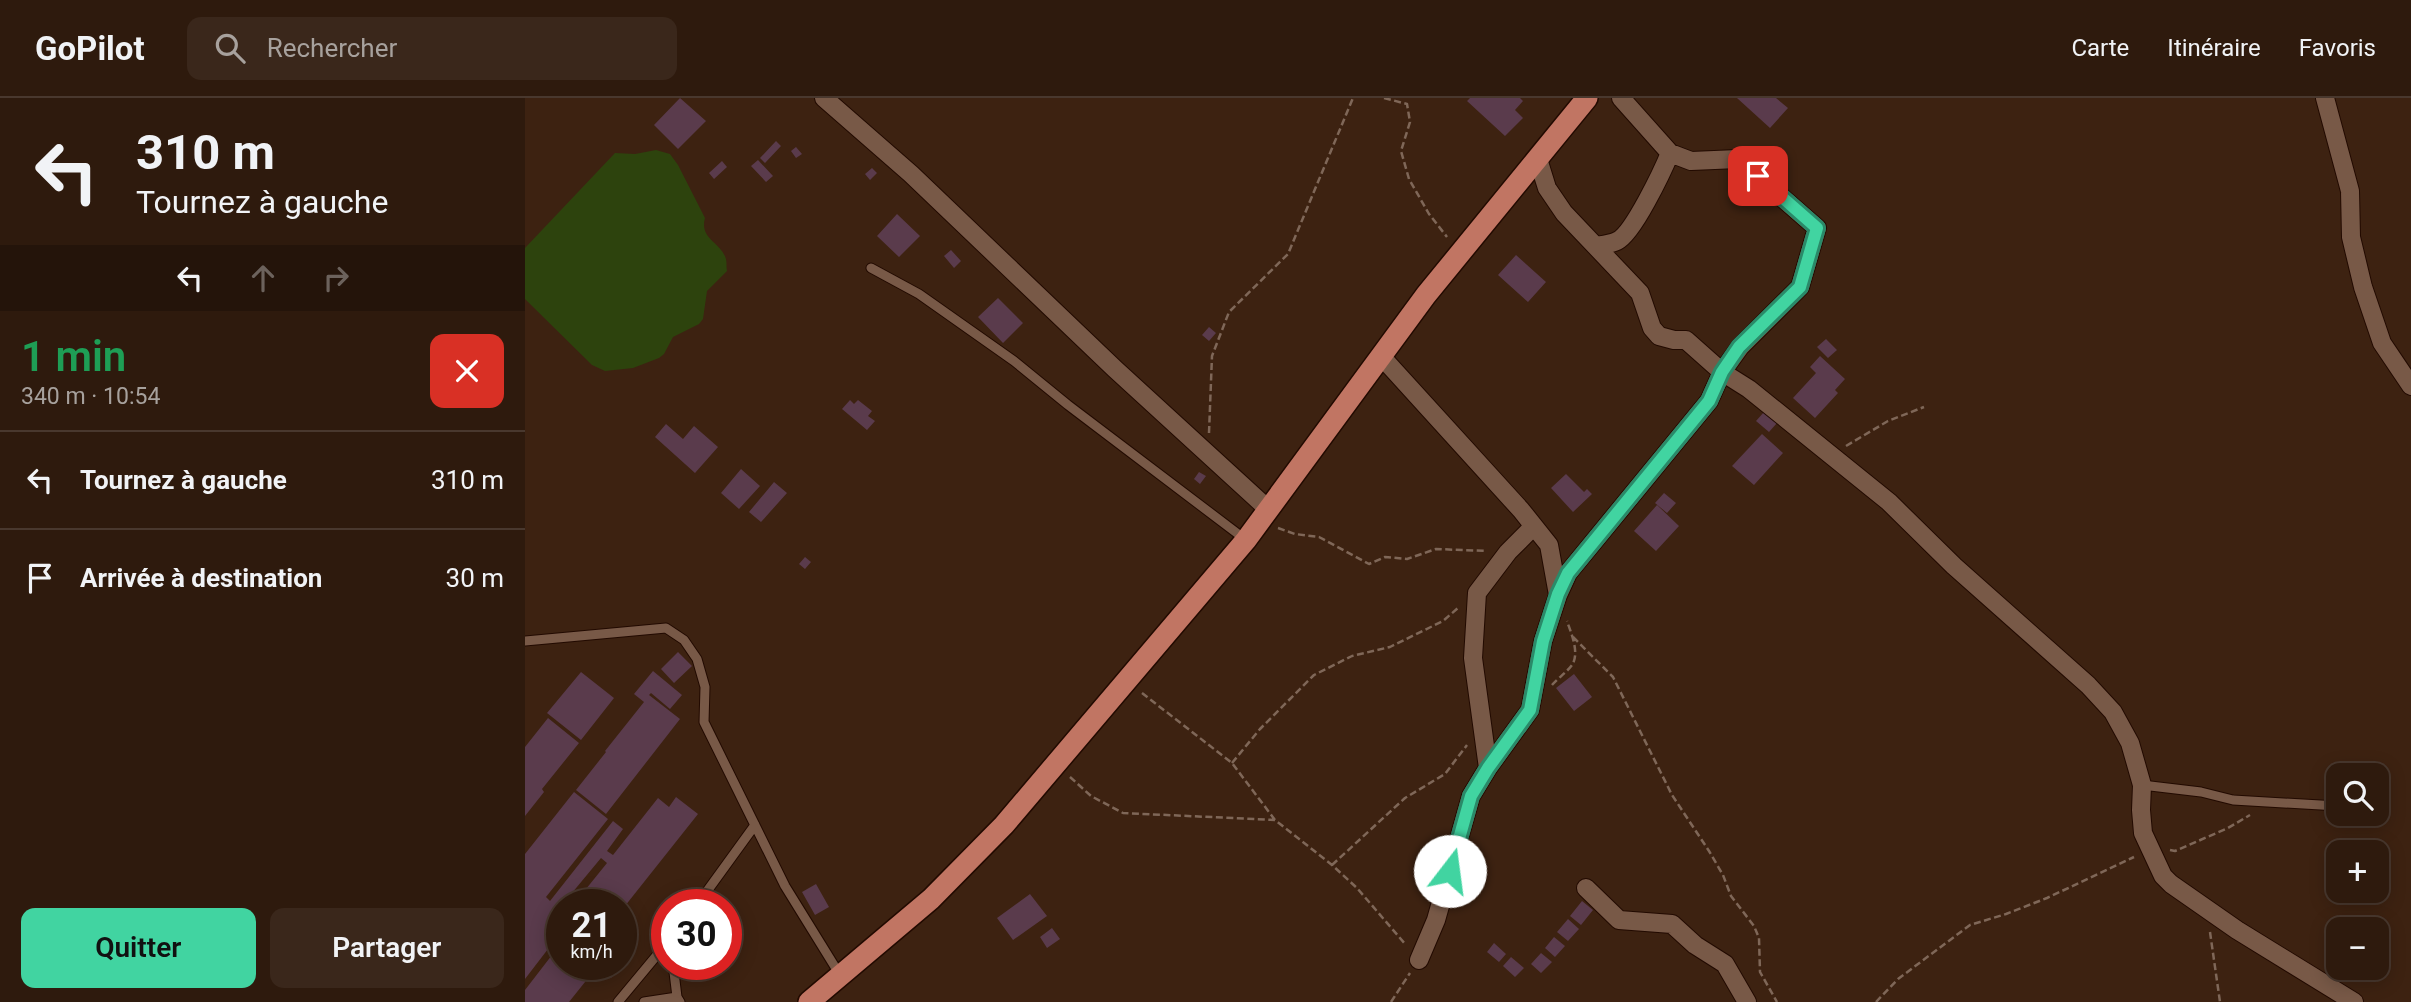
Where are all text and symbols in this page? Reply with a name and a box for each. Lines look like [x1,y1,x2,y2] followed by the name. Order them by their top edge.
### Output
[187,17,677,80] search box
[35,29,145,68] text: GoPilot
[211,29,249,67] icon: search
[267,33,397,63] text: Rechercher
[2071,34,2129,62] text: Carte
[2167,34,2261,62] text: Itinéraire
[2299,34,2376,62] text: Favoris
[136,124,275,181] text: 310 m
[21,126,112,217] icon: left
[1728,146,1788,206] pin
[1739,157,1777,195] icon: arrive
[136,183,388,221] text: Tournez à gauche
[171,259,209,297] icon: left
[244,259,282,297] icon: ahead
[317,259,355,297] icon: right
[21,332,126,381] text: 1 min
[430,334,504,408] button: close
[21,383,160,410] text: 340 m · 10:54
[21,461,59,499] icon: left
[80,465,287,495] text: Tournez à gauche
[431,465,504,495] text: 310 m
[21,559,59,597] icon: arrive
[80,563,322,593] text: Arrivée à destination
[446,563,504,593] text: 30 m
[2326,763,2389,980] map controls
[2326,763,2389,826] button: search
[1413,834,1487,908] position arrow
[2326,840,2389,903] button: +
[651,889,742,980] speed limit sign: 30
[571,905,612,946] text: 21
[21,908,256,988] button: Quitter
[270,908,504,988] button: Partager
[2326,917,2389,980] button: −
[570,941,613,962] text: km/h

